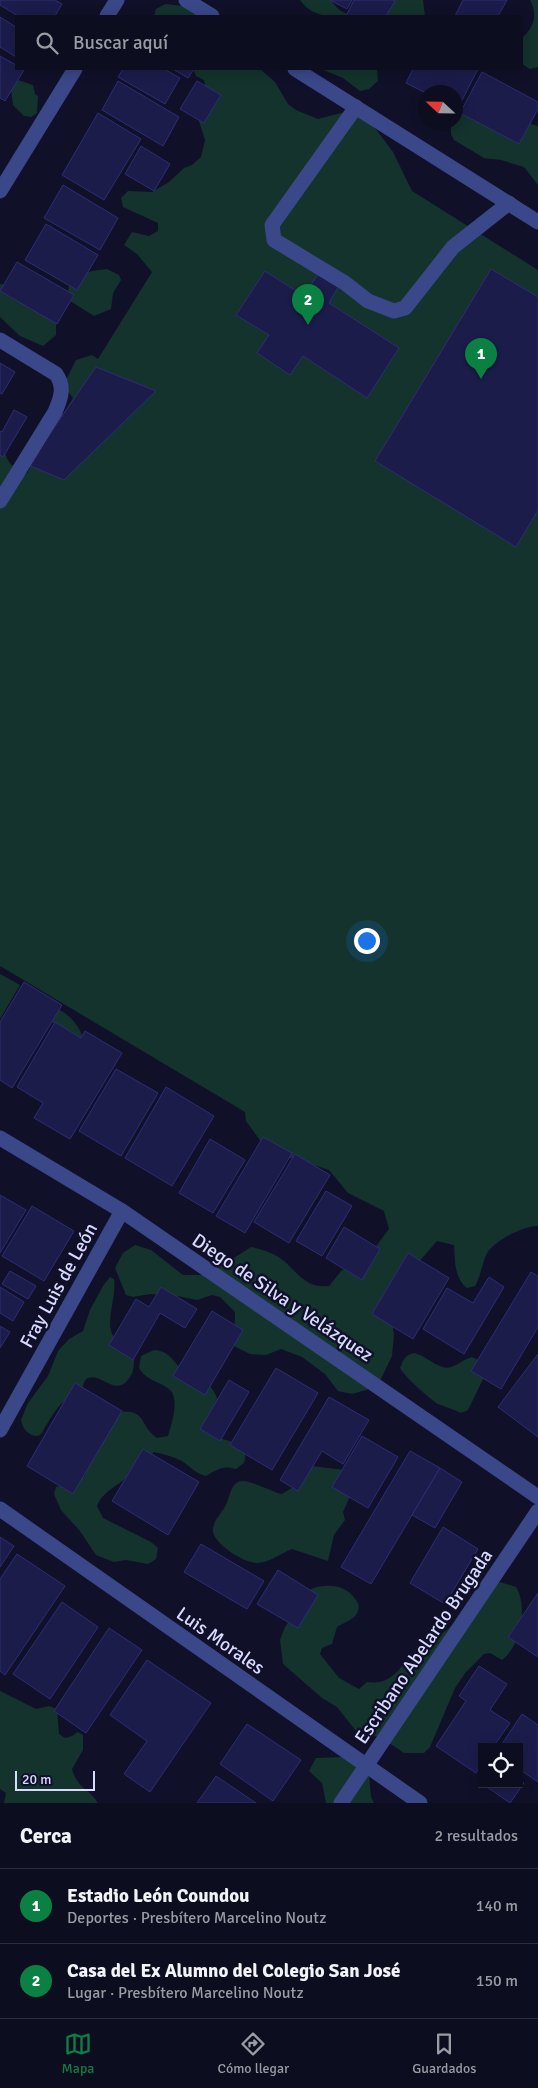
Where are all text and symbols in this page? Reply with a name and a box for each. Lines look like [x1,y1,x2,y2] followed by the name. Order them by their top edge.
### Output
[15,15,523,70] search box
[33,29,61,57] icon: search
[73,31,168,55] text: Buscar aquí
[418,85,463,130] north arrow
[292,284,324,325] pin: 2
[465,338,497,379] pin: 1
[354,928,380,954] your location
[15,1219,103,1352] street label: Fray Luis de León
[187,1228,377,1367] street label: Diego de Silva y Velázquez
[350,1545,498,1749] street label: Escribano Abelardo Brugada
[172,1602,269,1680] street label: Luis Morales
[478,1743,523,1788] map controls
[478,1743,523,1788] button: locate
[15,1768,95,1791] scale bar
[22,1771,51,1788] text: 20 m
[20,1823,72,1849] text: Cerca
[435,1826,518,1846] text: 2 resultados
[67,1884,250,1908] text: Estadio León Coundou
[32,1896,40,1916] text: 1
[476,1896,518,1916] text: 140 m
[67,1908,326,1928] text: Deportes · Presbítero Marcelino Noutz
[67,1959,400,1983] text: Casa del Ex Alumno del Colegio San José
[32,1971,40,1991] text: 2
[476,1971,518,1991] text: 150 m
[67,1983,304,2003] text: Lugar · Presbítero Marcelino Noutz
[62,2030,94,2077] tab: Mapa
[218,2030,289,2077] tab: Cómo llegar
[412,2030,476,2077] tab: Guardados

